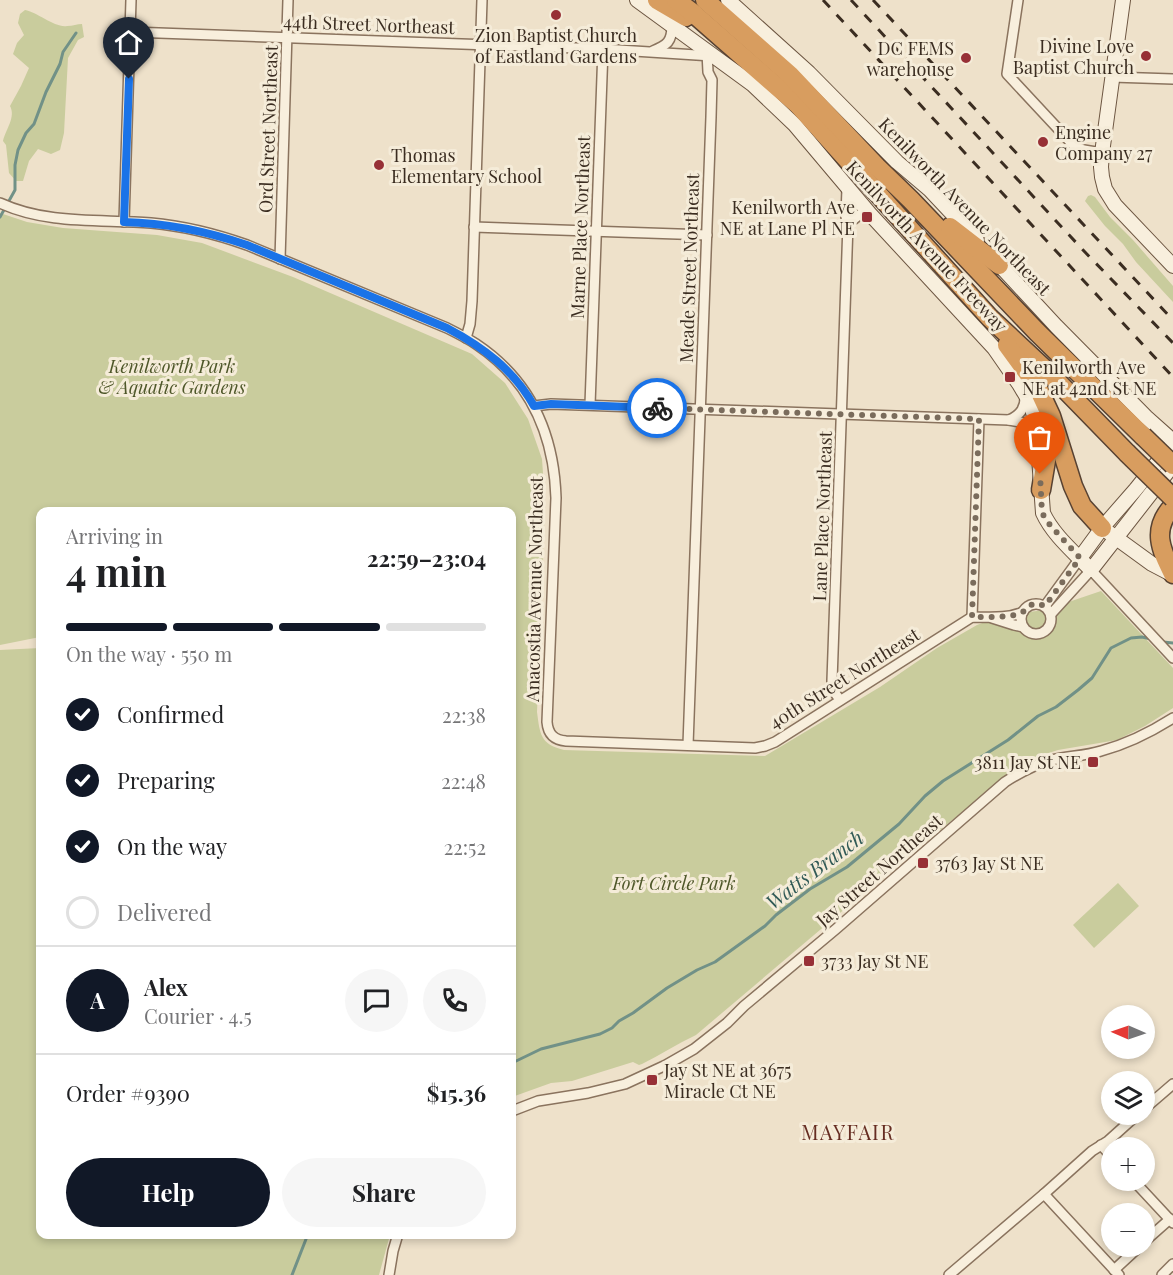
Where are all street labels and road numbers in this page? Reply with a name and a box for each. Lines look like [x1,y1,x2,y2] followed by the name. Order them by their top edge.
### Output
[283,9,456,39] street label: 44th Street Northeast
[253,44,283,213] street label: Ord Street Northeast
[874,112,1057,300] street label: Kenilworth Avenue Northeast
[565,134,595,319] street label: Marne Place Northeast
[841,155,1013,337] street label: Kenilworth Avenue Freeway
[674,172,704,363] street label: Meade Street Northeast
[807,430,837,602] street label: Lane Place Northeast
[520,475,548,703] street label: Anacostia Avenue Northeast
[764,622,924,734] street label: 40th Street Northeast
[810,808,948,932] street label: Jay Street Northeast

